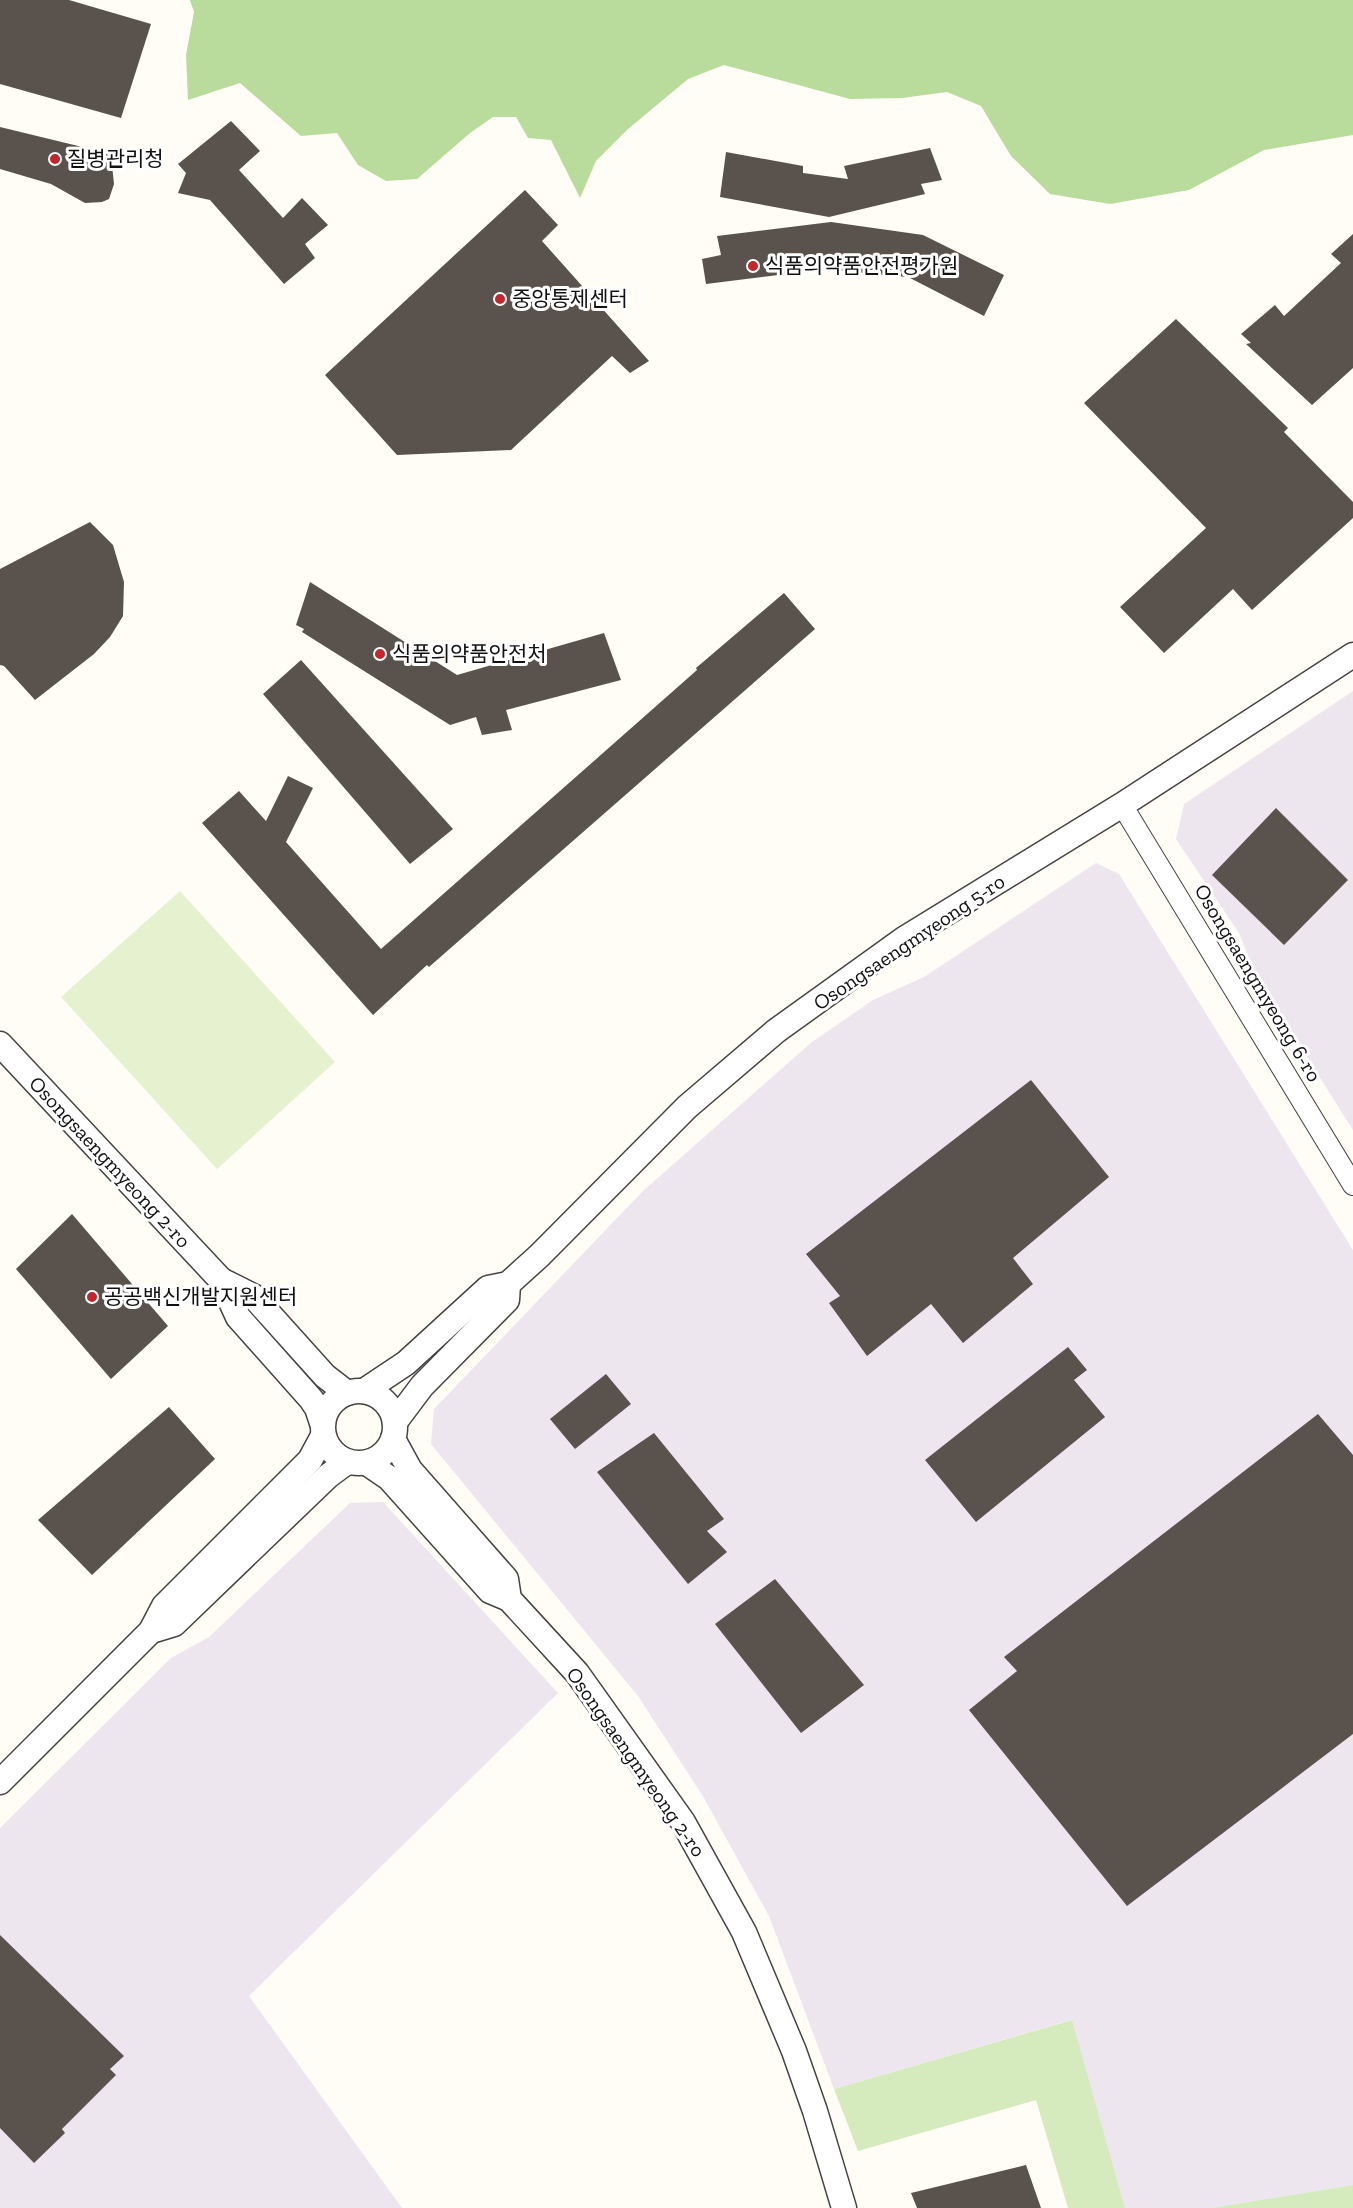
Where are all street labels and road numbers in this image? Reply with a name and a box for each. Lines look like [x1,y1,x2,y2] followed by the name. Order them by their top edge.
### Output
[808,868,1009,1015] street label: Osongsaengmyeong 5-ro
[1189,879,1327,1086] street label: Osongsaengmyeong 6-ro
[24,1071,197,1253] street label: Osongsaengmyeong 2-ro
[561,1662,711,1861] street label: Osongsaengmyeong 2-ro

